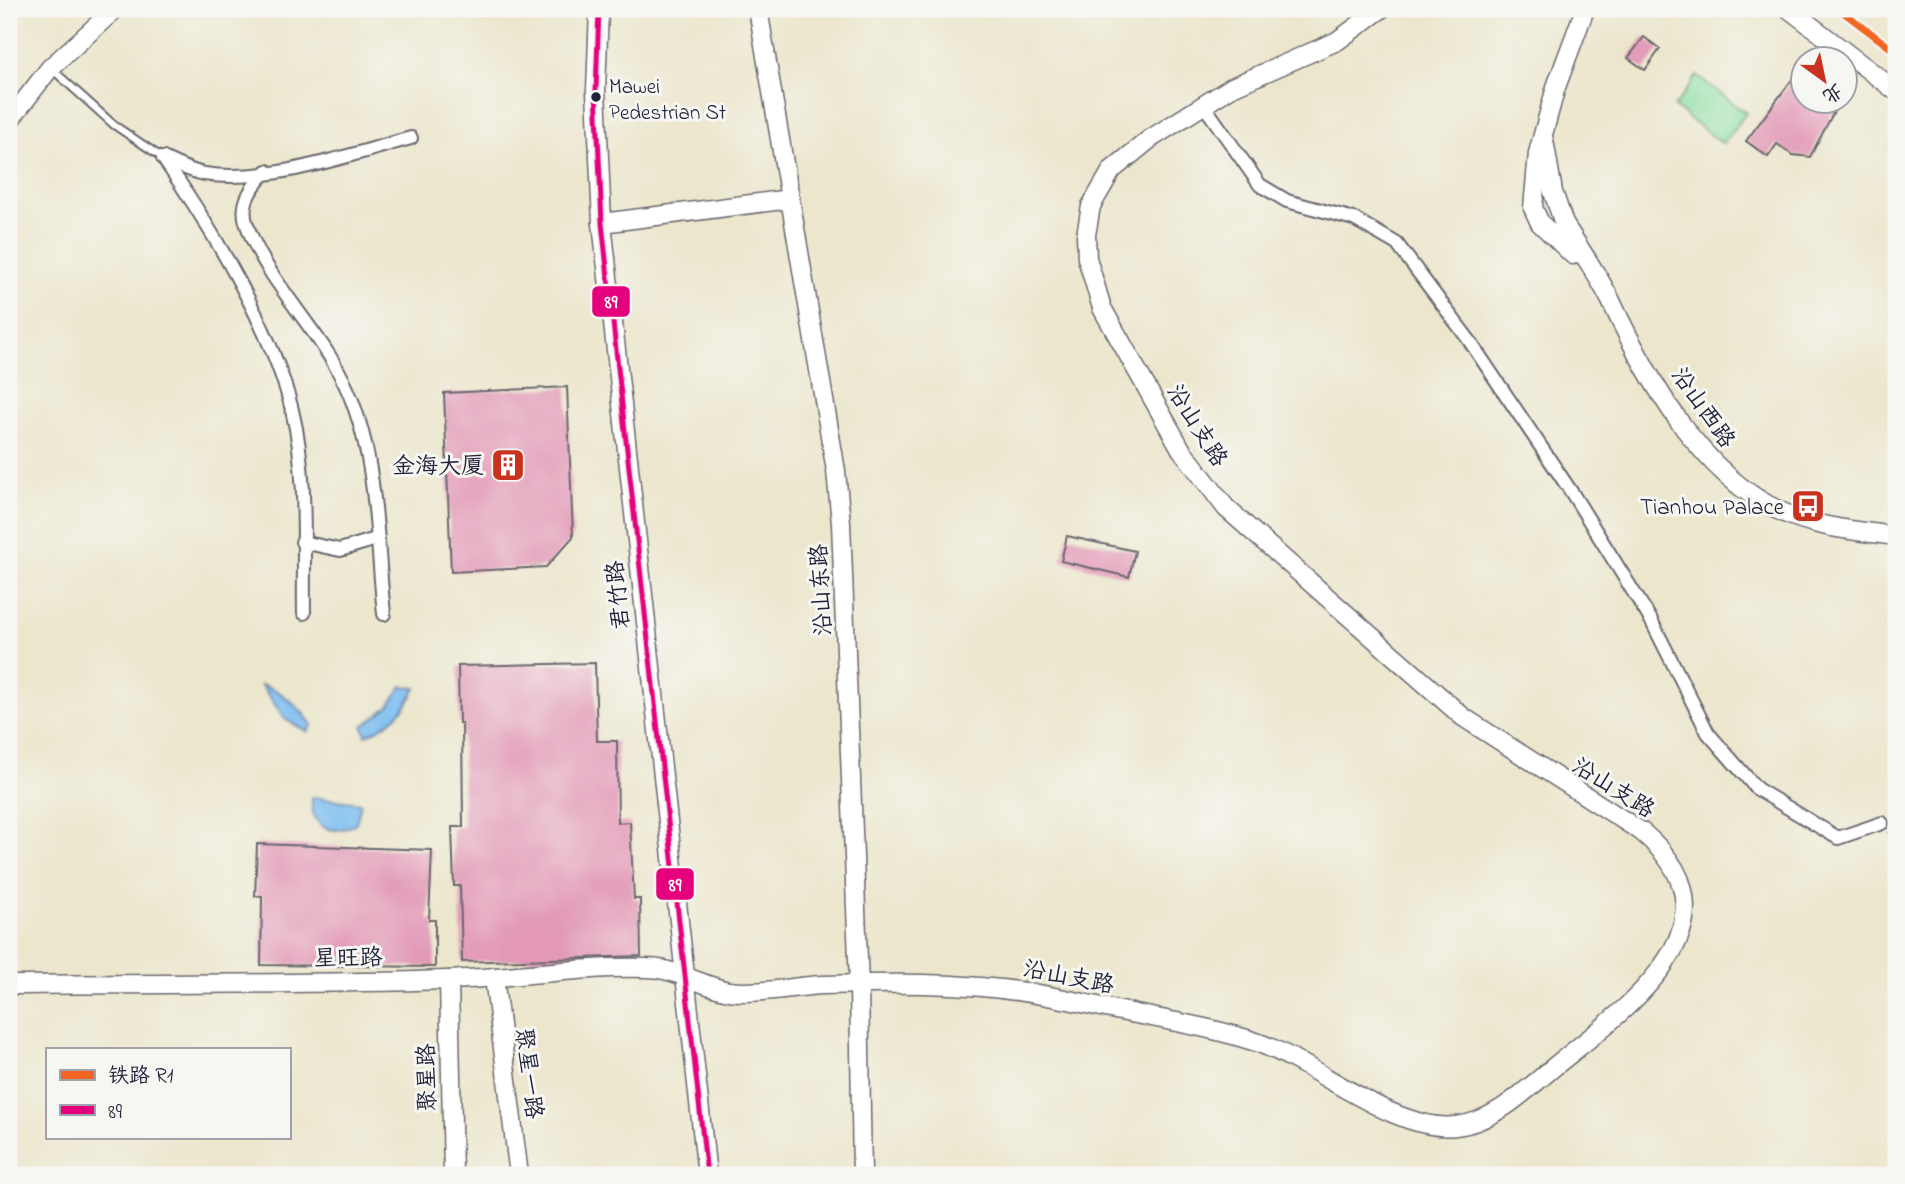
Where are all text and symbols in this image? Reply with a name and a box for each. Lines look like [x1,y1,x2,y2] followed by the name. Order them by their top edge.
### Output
[1790,46,1860,116] north arrow
[609,73,726,129] place label: Mawei Pedestrian St
[1817,76,1847,109] text: 北
[589,90,603,104] marker: Mawei Pedestrian St
[591,285,631,318] line badge: 89
[604,290,618,317] text: 89
[1662,361,1742,456] street label: 沿山西路
[1158,379,1234,474] street label: 沿山支路
[489,446,527,484] building icon: 金海大厦
[392,451,484,484] place label: 金海大厦
[1789,487,1827,525] bus stop icon: Tianhou Palace
[1640,492,1785,525] place label: Tianhou Palace
[804,543,841,637] street label: 沿山东路
[599,559,640,631] street label: 君竹路
[1565,751,1660,827] street label: 沿山支路
[655,867,695,901] line badge: 89
[668,873,682,900] text: 89
[313,942,383,977] street label: 星旺路
[1020,953,1117,1003] street label: 沿山支路
[506,1026,550,1121] street label: 聚星一路
[411,1043,446,1113] street label: 聚星路
[46,1048,290,1138] legend
[108,1062,174,1092] text: 铁路 R1
[108,1098,123,1128] text: 89

